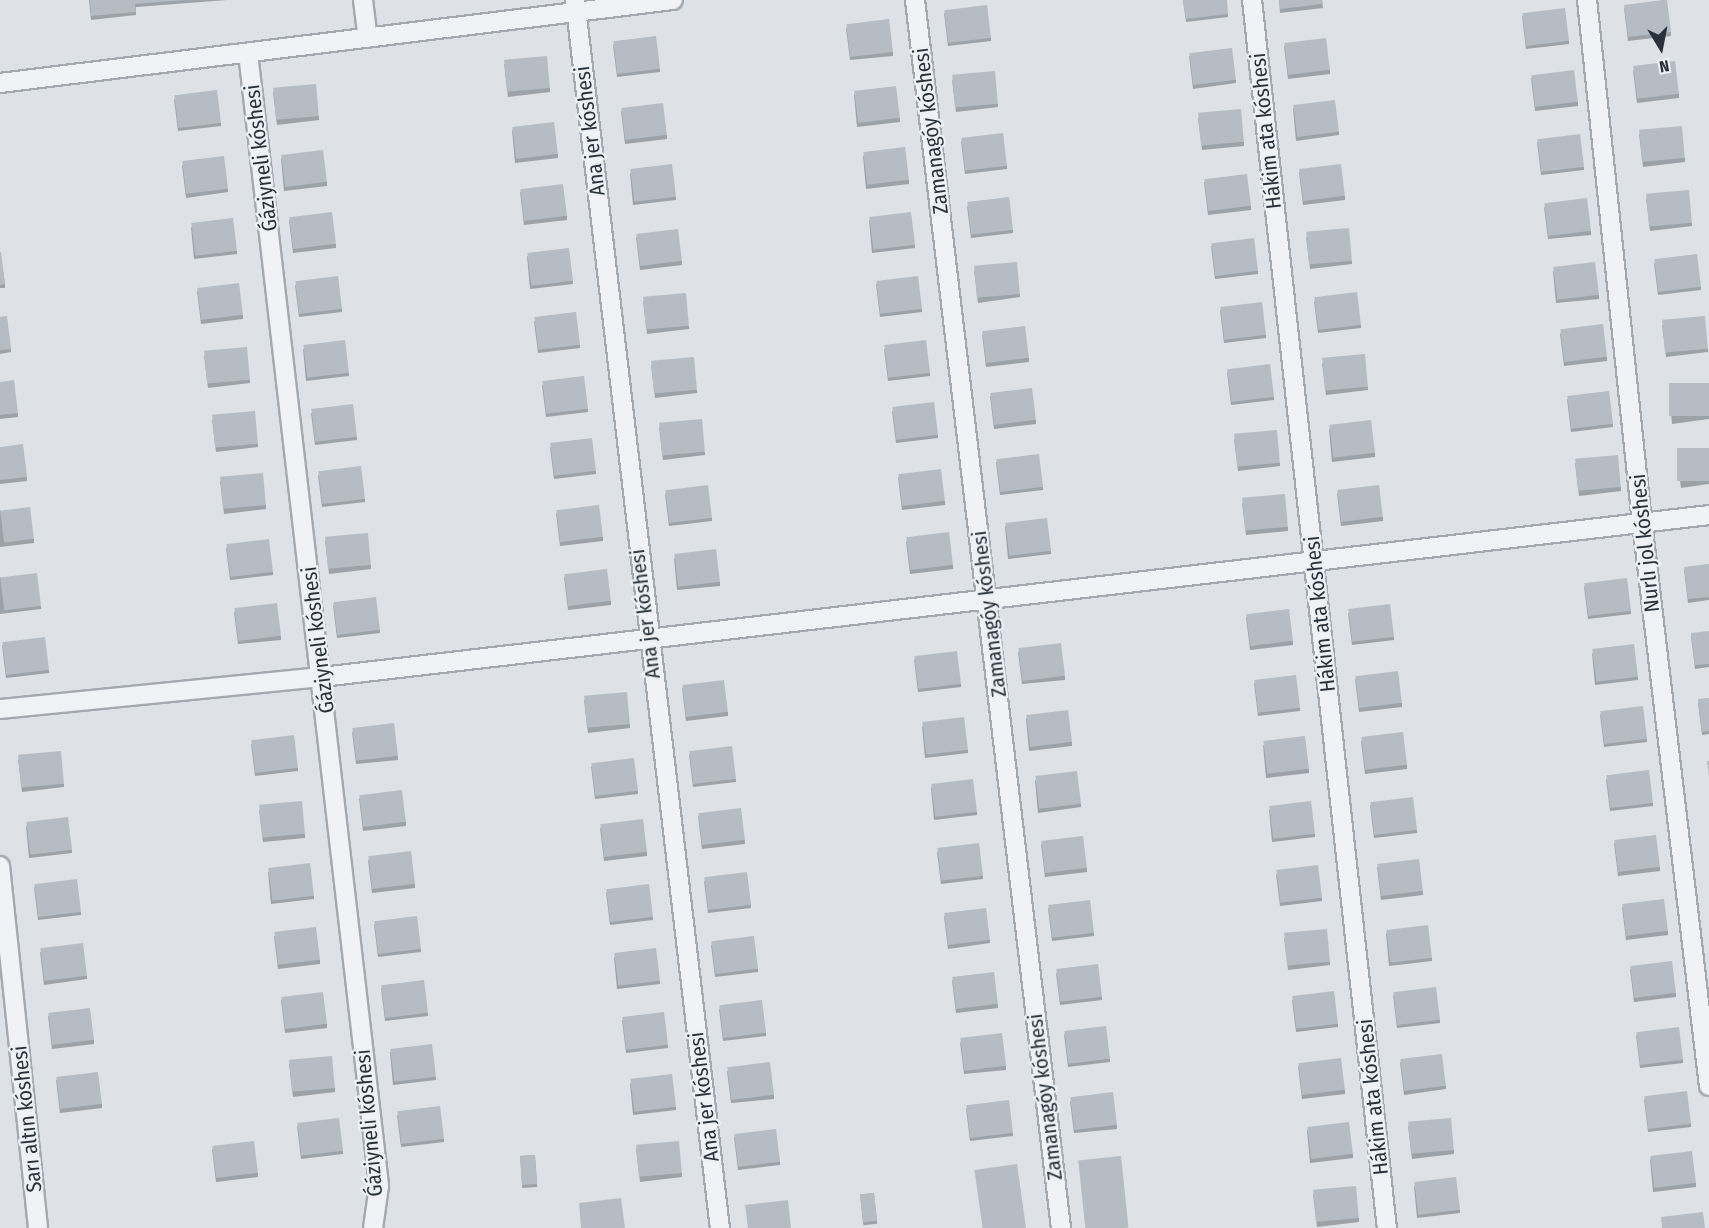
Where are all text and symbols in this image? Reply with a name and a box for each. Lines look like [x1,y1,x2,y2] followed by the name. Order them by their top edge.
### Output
[1631,18,1691,78] north arrow
[908,46,954,216] street label: Zamanagóy kóshesi
[1245,52,1287,210] street label: Hákim ata kóshesi
[1658,56,1671,76] text: N
[570,65,610,197] street label: Ana jer kóshesi
[239,83,283,233] street label: Ǵáziyneli kóshesi
[1625,473,1665,613] street label: Nurlı jol kóshesi
[966,529,1012,699] street label: Zamanagóy kóshesi
[1299,535,1341,693] street label: Hákim ata kóshesi
[625,548,665,680] street label: Ana jer kóshesi
[296,565,340,715] street label: Ǵáziyneli kóshesi
[1022,1012,1068,1182] street label: Zamanagóy kóshesi
[1352,1018,1394,1176] street label: Hákim ata kóshesi
[684,1031,724,1163] street label: Ana jer kóshesi
[7,1044,47,1194] street label: Sarı altın kóshesi
[350,1048,388,1198] street label: Ǵáziyneli kóshesi

